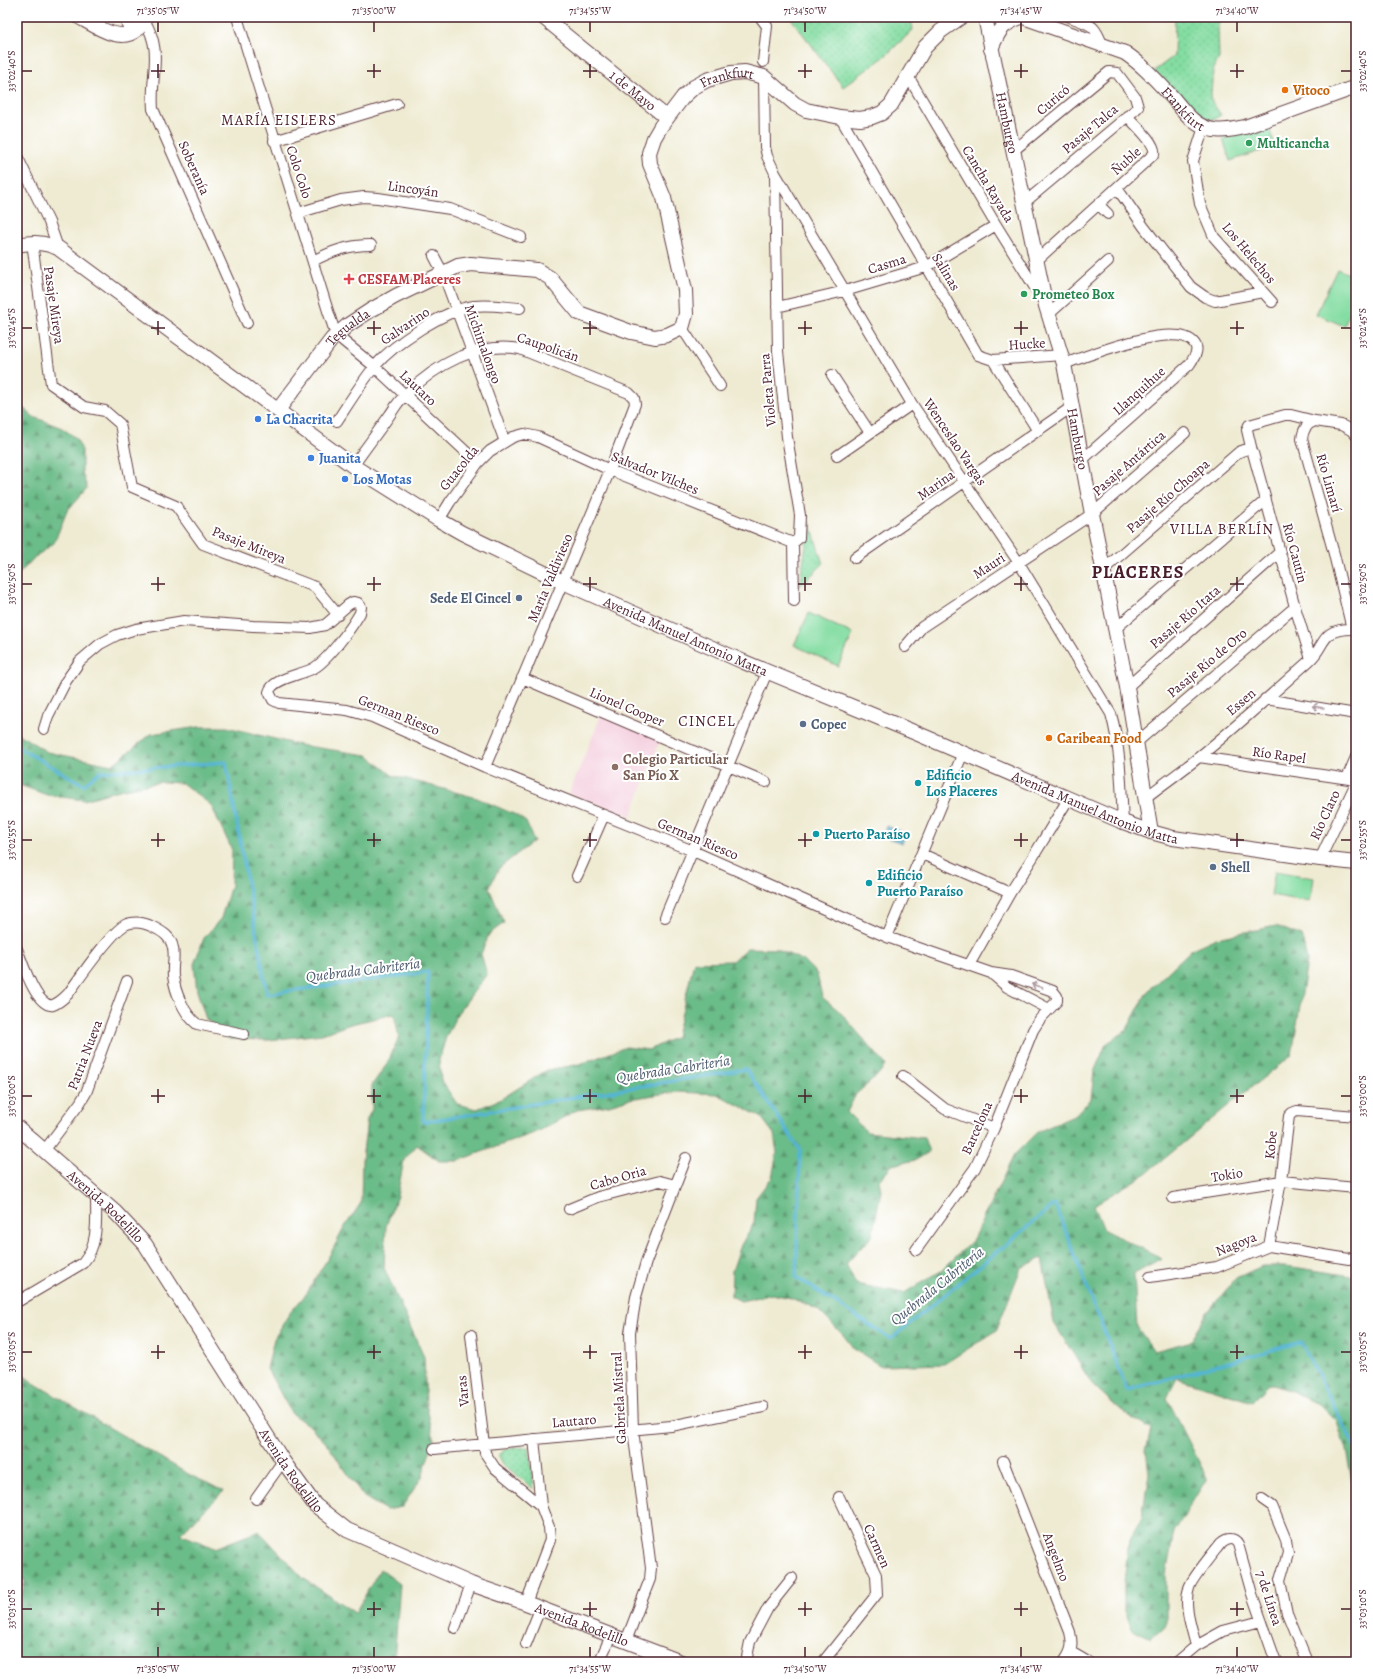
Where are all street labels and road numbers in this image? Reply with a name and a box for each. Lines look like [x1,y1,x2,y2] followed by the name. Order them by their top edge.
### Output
[696,63,757,92] street label: Frankfurt
[606,65,660,115] street label: 1 de Mayo
[1032,80,1074,120] street label: Curicó
[1157,82,1208,136] street label: Frankfurt
[992,90,1023,155] street label: Hamburgo
[1058,100,1122,158] street label: Pasaje Talca
[174,138,215,199] street label: Soberanía
[958,142,1019,226] street label: Cancha Rayada
[1107,142,1145,180] street label: Ñuble
[282,143,316,201] street label: Colo Colo
[386,176,440,202] street label: Lincoyán
[1218,218,1280,288] street label: Los Helechos
[866,249,909,279] street label: Casma
[927,250,965,294] street label: Salinas
[39,265,69,346] street label: Pasaje Mireya
[460,302,506,386] street label: Michimalongo
[377,303,433,349] street label: Galvarino
[321,304,374,350] street label: Tegualda
[514,328,582,367] street label: Caupolicán
[1008,333,1046,355] street label: Hucke
[755,352,781,428] street label: Violeta Parra
[1109,362,1169,420] street label: Llanquihue
[395,366,441,410] street label: Lautaro
[918,394,991,489] street label: Wenceslao Vargas
[1063,406,1093,471] street label: Hamburgo
[1088,425,1170,500] street label: Pasaje Antártica
[435,441,483,495] street label: Guacolda
[608,447,702,499] street label: Salvador Vilches
[1312,451,1347,515] street label: Río Limarí
[1122,454,1214,537] street label: Pasaje Río Choapa
[913,465,959,505] street label: Marina
[1278,521,1312,585] street label: Río Cautin
[209,522,289,569] street label: Pasaje Mireya
[523,531,577,625] street label: María Valdivieso
[969,548,1009,584] street label: Mauri
[1146,581,1225,653] street label: Pasaje Río Itata
[600,591,771,680] street label: Avenida Manuel Antonio Matta
[1163,624,1251,702] street label: Pasaje Río de Oro
[587,683,668,732] street label: Lionel Cooper
[1222,684,1260,720] street label: Essen
[355,690,443,740] street label: German Riesco
[1251,742,1308,768] street label: Río Rapel
[1008,766,1180,848] street label: Avenida Manuel Antonio Matta
[1305,787,1345,843] street label: Río Claro
[655,813,741,865] street label: German Riesco
[63,1017,107,1093] street label: Patria Nueva
[957,1098,997,1158] street label: Barcelona
[1260,1130,1282,1160] street label: Kobe
[588,1161,649,1195] street label: Cabo Oria
[1210,1163,1244,1187] street label: Tokio
[63,1165,148,1247] street label: Avenida Rodelillo
[1213,1227,1260,1261] street label: Nagoya
[607,1351,631,1445] street label: Gabriela Mistral
[452,1374,474,1409] street label: Varas
[551,1410,597,1432] street label: Lautaro
[255,1424,327,1517] street label: Avenida Rodelillo
[859,1521,895,1571] street label: Carmen
[1038,1529,1074,1584] street label: Angelmo
[1251,1568,1287,1628] street label: 7 de Línea
[531,1597,631,1651] street label: Avenida Rodelillo

